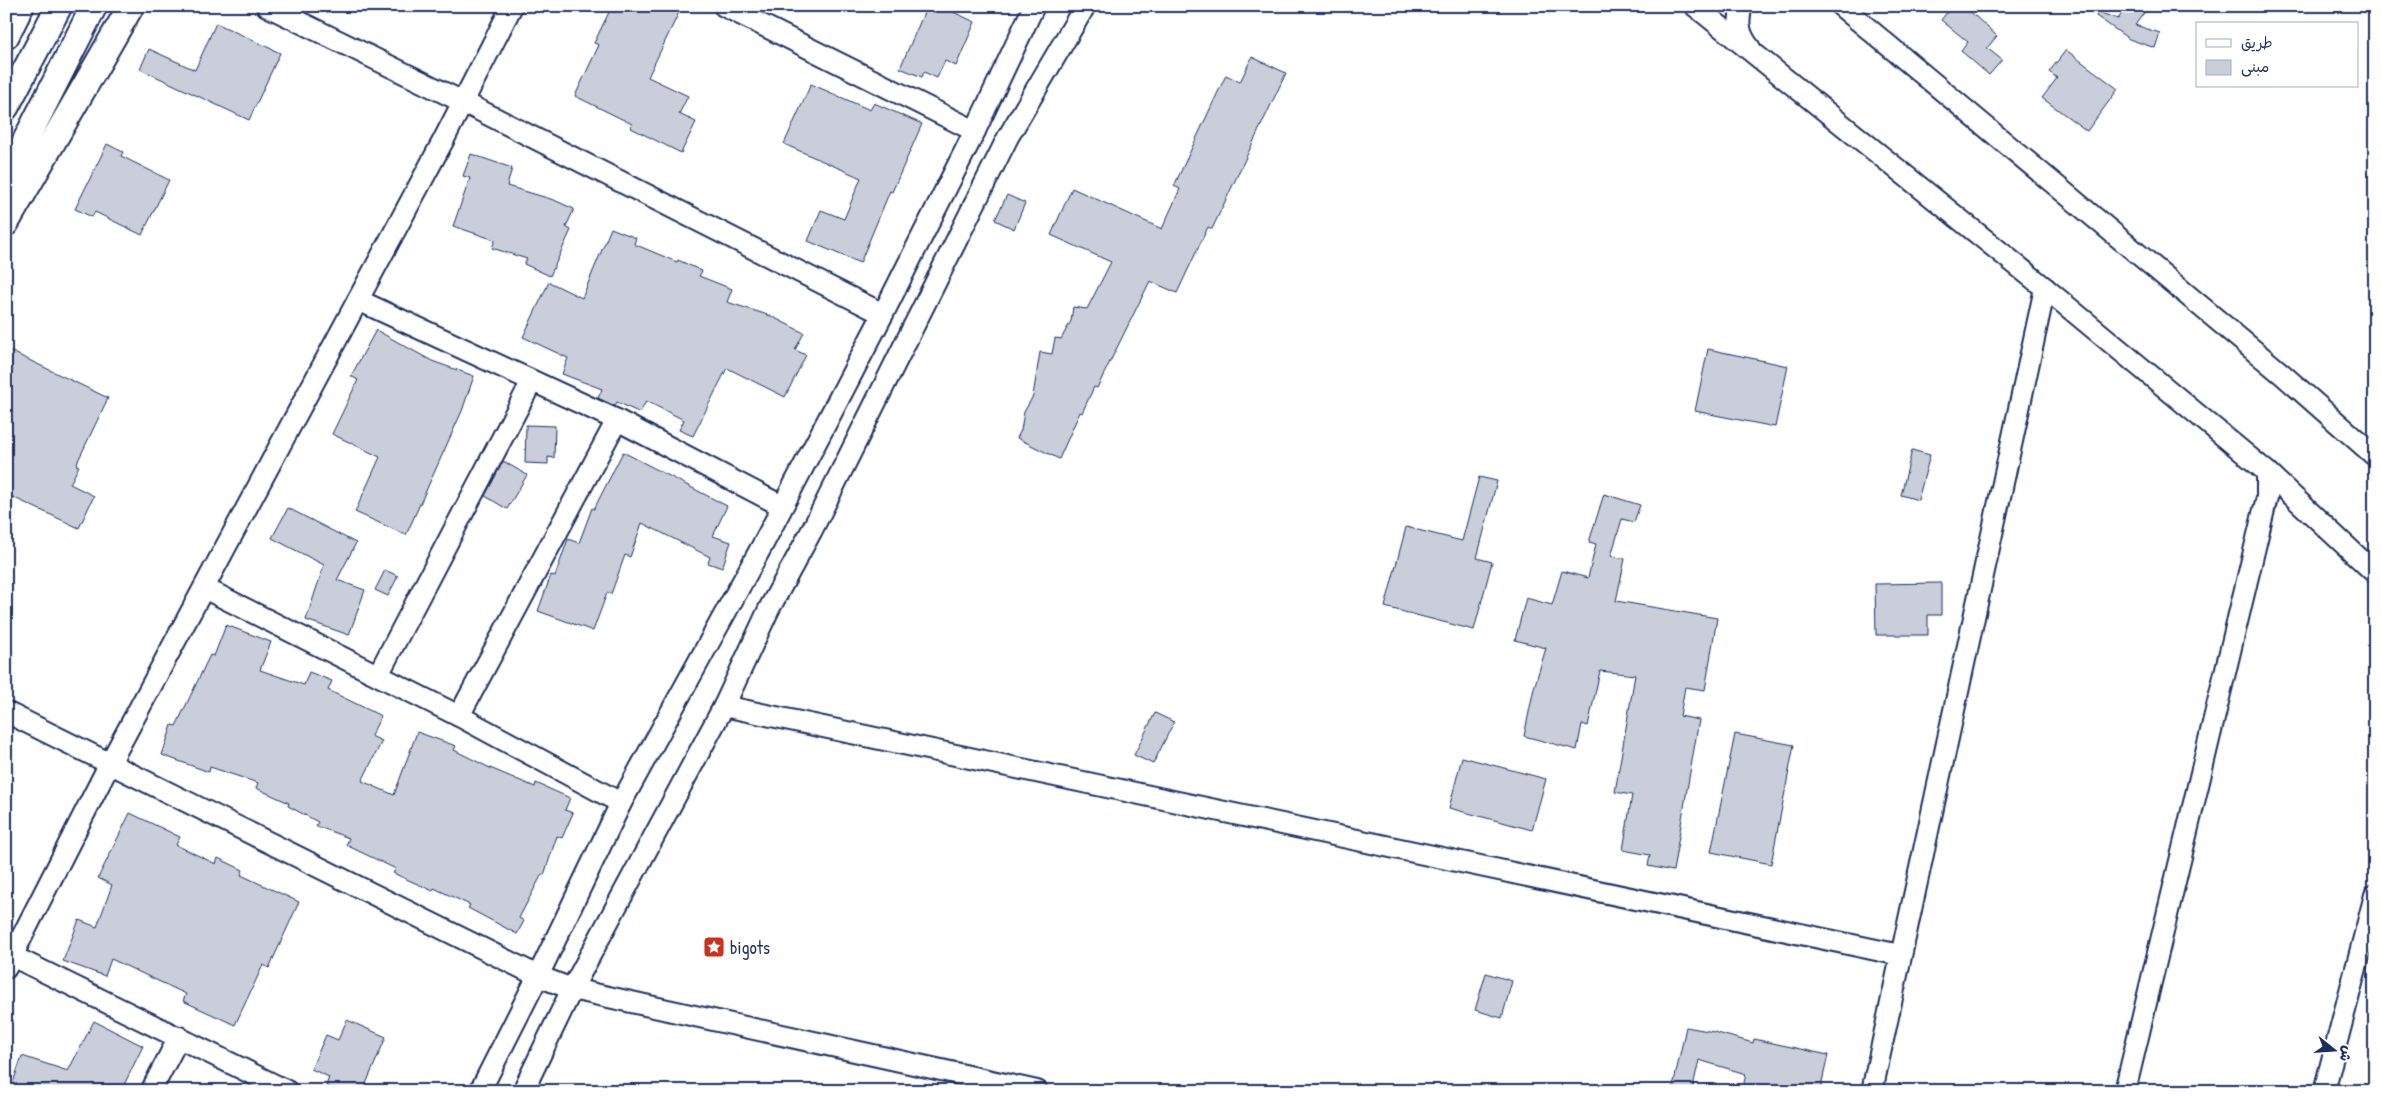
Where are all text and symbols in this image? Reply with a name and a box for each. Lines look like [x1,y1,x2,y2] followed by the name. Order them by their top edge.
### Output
[2196,22,2358,88] legend
[2241,32,2273,53] text: طريق
[2241,56,2269,77] text: مبنى
[702,935,726,959] place icon: bigots
[730,935,770,960] place label: bigots
[2308,1024,2358,1074] north arrow
[2336,1044,2358,1064] text: ش

